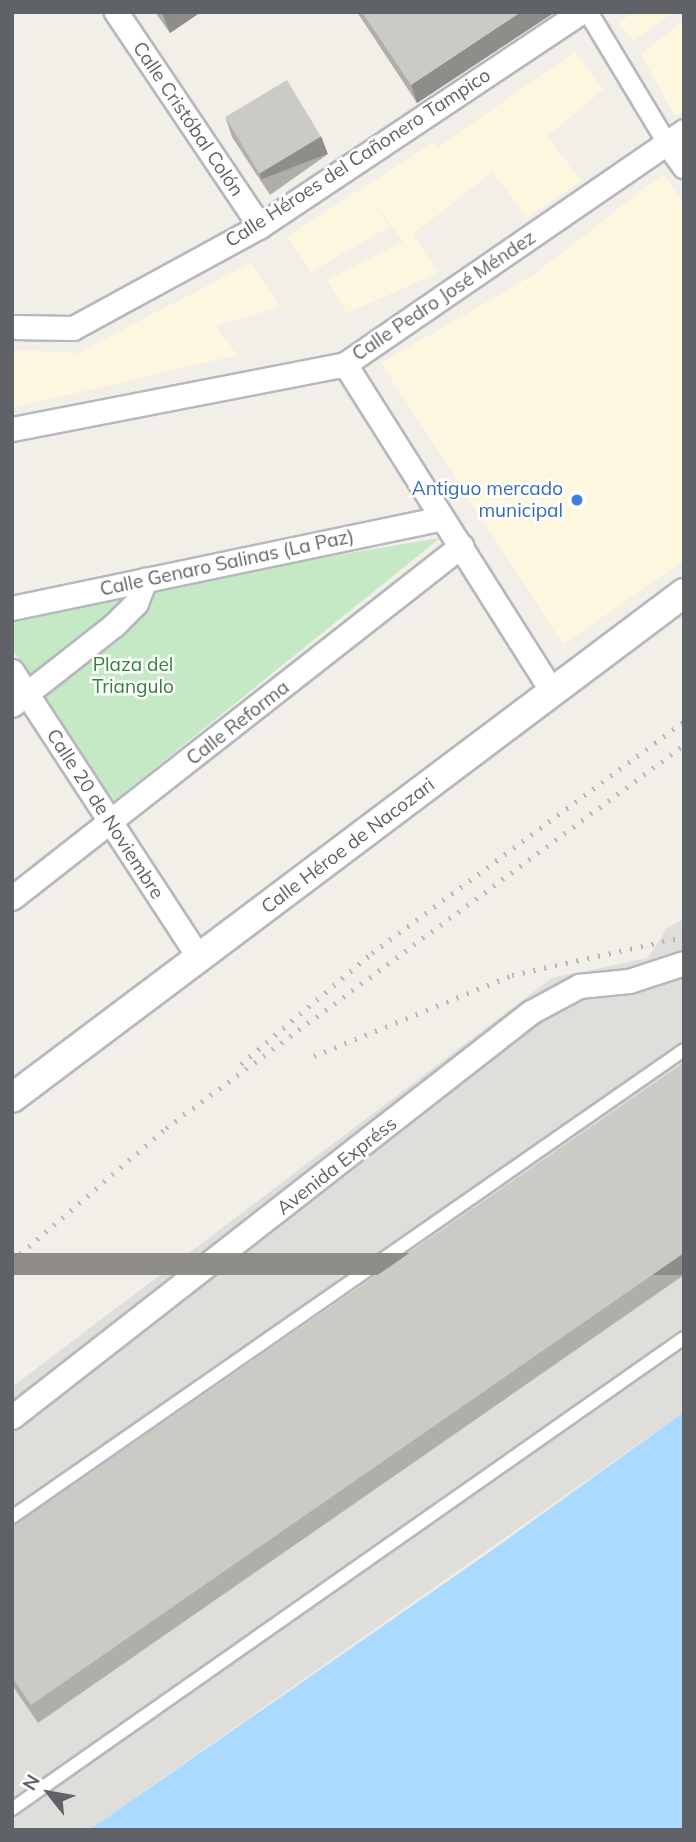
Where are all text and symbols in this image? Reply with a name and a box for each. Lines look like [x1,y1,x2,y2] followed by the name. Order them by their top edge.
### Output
[128,37,248,201] street label: Calle Cristóbal Colón
[221,64,495,252] street label: Calle Héroes del Cañonero Tampico
[348,226,540,366] street label: Calle Pedro José Méndez
[412,478,563,522] place label: Antiguo mercado municipal
[569,492,585,508] marker: Antiguo mercado municipal
[98,525,356,601] street label: Calle Genaro Salinas (La Paz)
[92,654,174,698] park label: Plaza del Triangulo
[182,676,294,770] street label: Calle Reforma
[42,725,168,903] street label: Calle 20 de Noviembre
[257,773,439,919] street label: Calle Héroe de Nacozari
[273,1112,401,1220] street label: Avenida Expréss
[14,1758,84,1828] north arrow
[17,1770,45,1795] text: N

